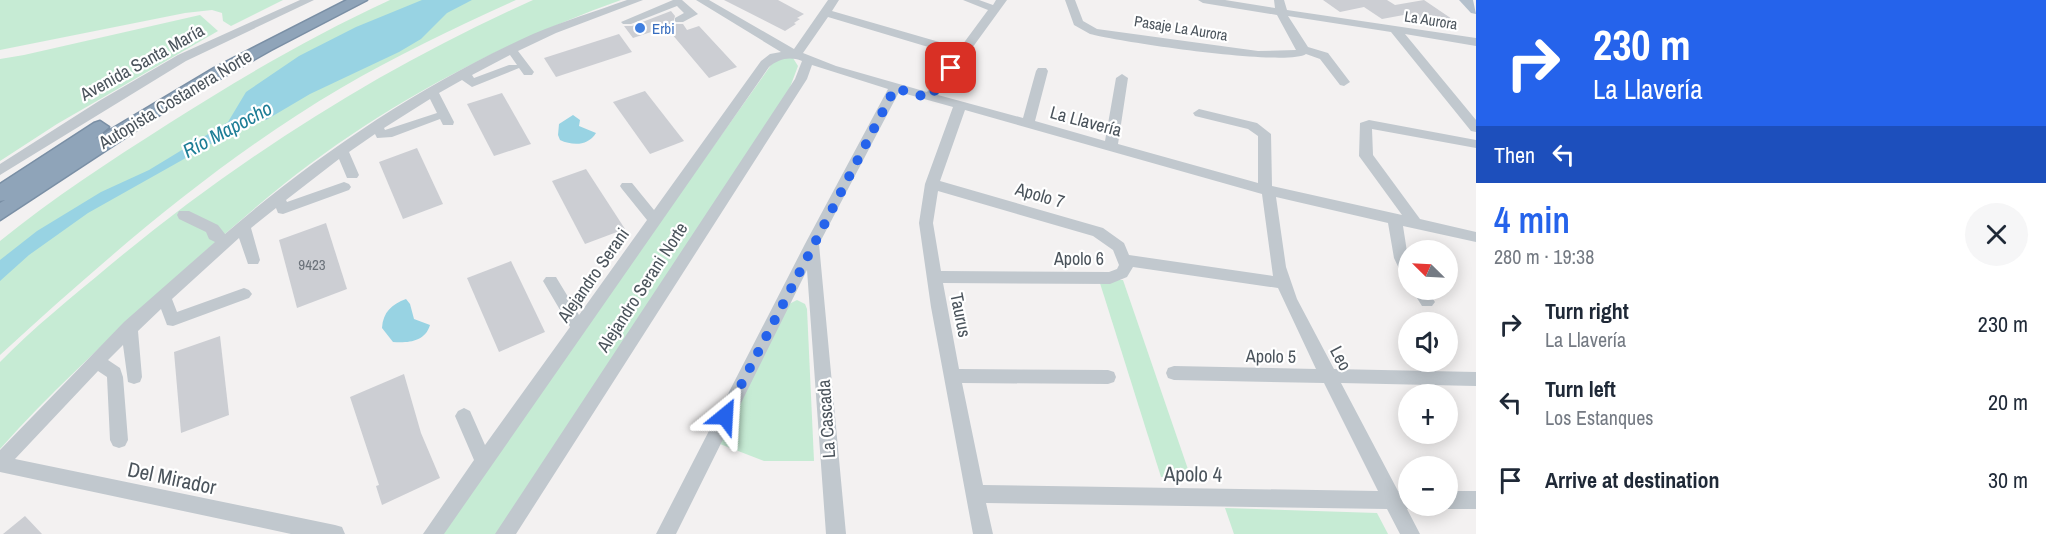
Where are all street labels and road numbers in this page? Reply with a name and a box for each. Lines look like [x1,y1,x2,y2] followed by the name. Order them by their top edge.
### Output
[1403,5,1459,35] street label: La Aurora
[1133,10,1229,46] street label: Pasaje La Aurora
[75,18,209,107] street label: Avenida Santa María
[93,43,256,155] street label: Autopista Costanera Norte
[1047,99,1125,143] street label: La Llavería
[1012,176,1068,214] street label: Apolo 7
[590,217,693,358] street label: Alejandro Serani Norte
[551,223,635,328] street label: Alejandro Serani
[1053,246,1104,271] street label: Apolo 6
[944,291,978,339] street label: Taurus
[1324,341,1358,375] street label: Leo
[1245,343,1296,369] street label: Apolo 5
[811,379,841,459] street label: La Cascada
[125,454,219,502] street label: Del Mirador
[1163,459,1223,489] street label: Apolo 4

